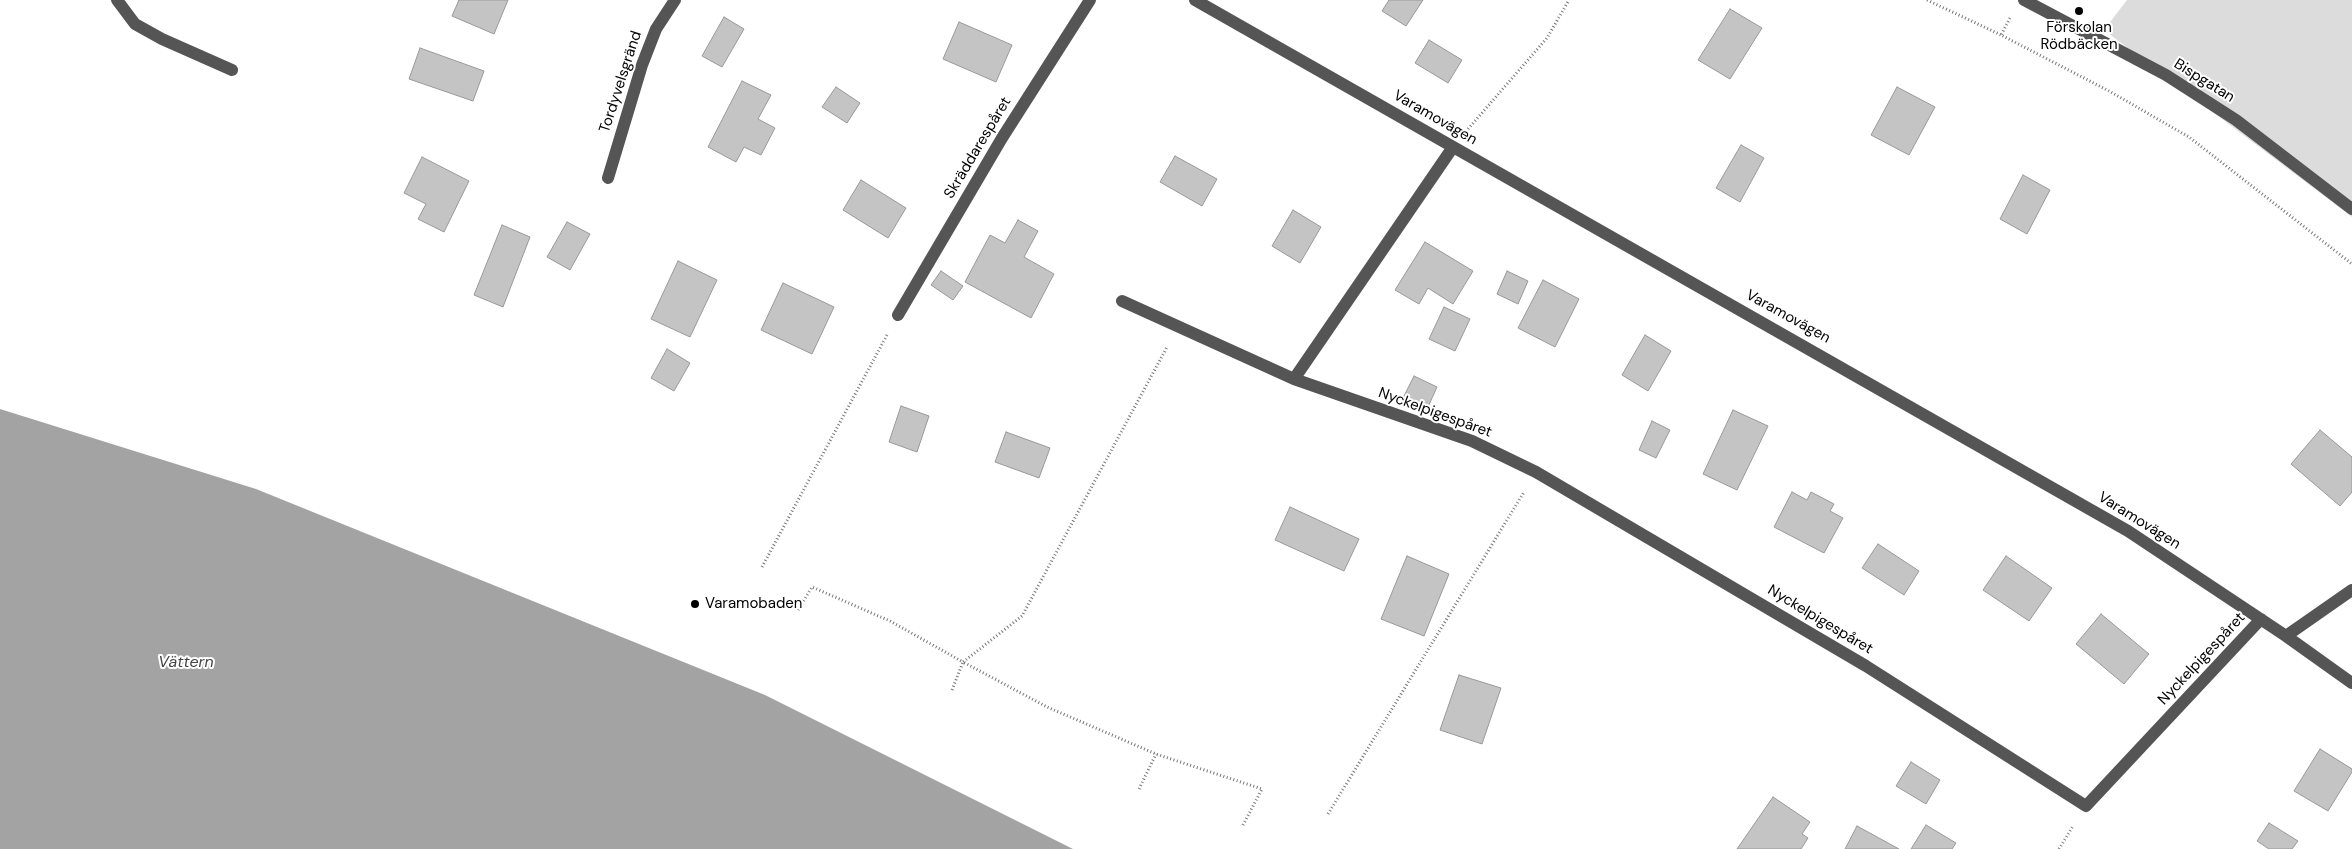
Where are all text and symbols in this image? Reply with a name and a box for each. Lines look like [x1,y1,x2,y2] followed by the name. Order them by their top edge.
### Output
[2073,5,2085,17] marker: Förskolan Rödbäcken
[2040,19,2118,54] place label: Förskolan Rödbäcken
[596,29,646,135] street label: Tordyvelsgränd
[2170,55,2238,107] street label: Bispgatan
[1390,87,1480,149] street label: Varamovägen
[941,94,1015,202] street label: Skräddarespåret
[1743,286,1833,348] street label: Varamovägen
[1376,384,1494,442] street label: Nyckelpigespåret
[2094,489,2184,553] street label: Varamovägen
[1764,582,1876,658] street label: Nyckelpigespåret
[705,595,802,613] place label: Varamobaden
[689,598,701,610] marker: Varamobaden
[2155,609,2249,709] street label: Nyckelpigespåret
[158,653,214,673] water label: Vättern

